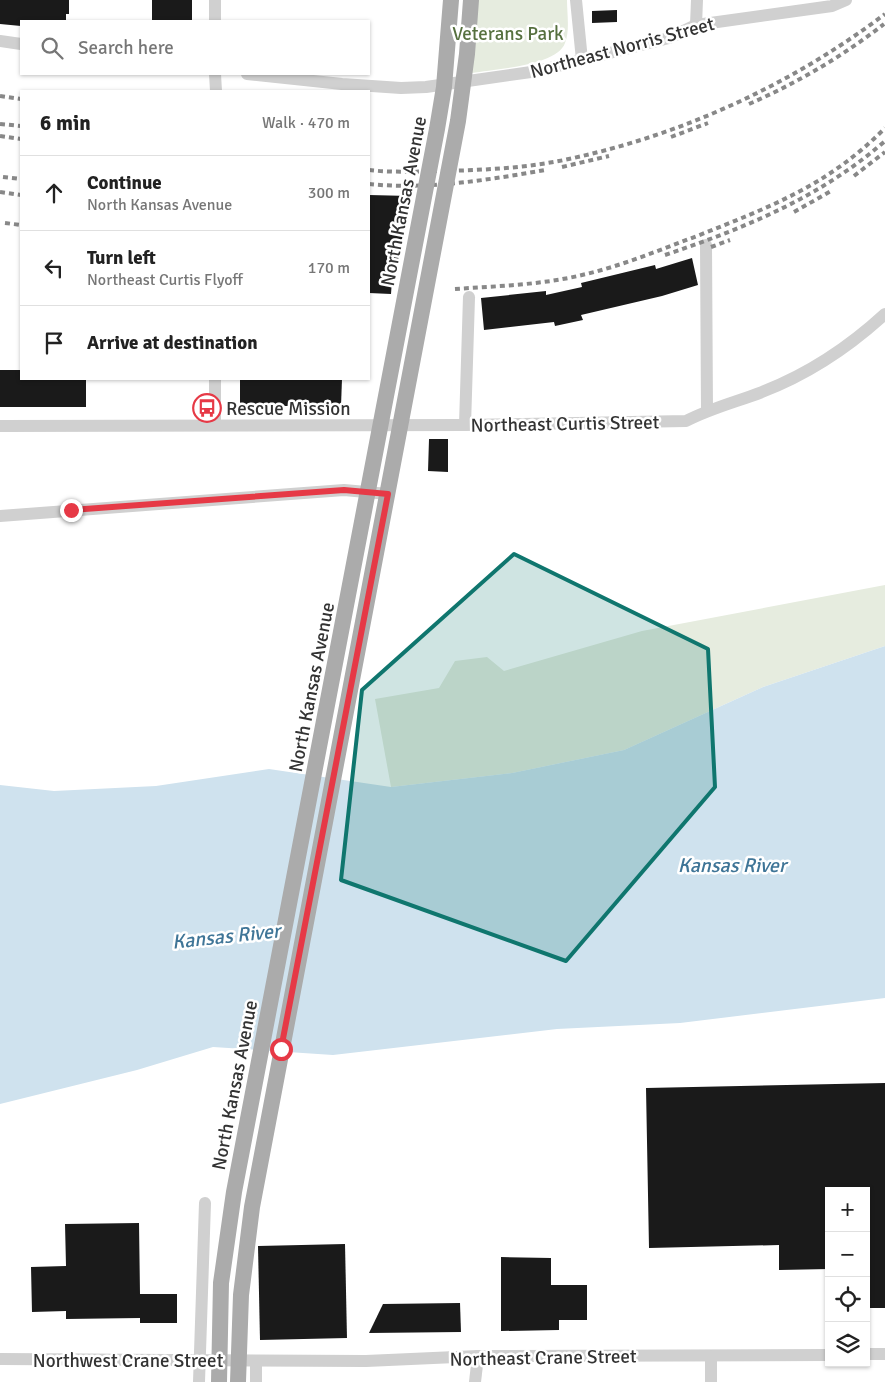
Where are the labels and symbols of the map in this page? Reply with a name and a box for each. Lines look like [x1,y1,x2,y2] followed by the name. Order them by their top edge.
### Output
[528,12,717,84] street label: Northeast Norris Street
[452,22,564,46] park label: Veterans Park
[376,114,432,288] street label: North Kansas Avenue
[192,393,222,423] bus stop icon: Rescue Mission
[226,397,351,421] place label: Rescue Mission
[471,410,660,438] street label: Northeast Curtis Street
[60,499,83,522] route end
[284,600,340,774] street label: North Kansas Avenue
[678,853,789,878] water label: Kansas River
[171,918,284,955] water label: Kansas River
[207,998,263,1172] street label: North Kansas Avenue
[270,1038,293,1061] route start
[449,1344,637,1372] street label: Northeast Crane Street
[33,1349,224,1373] street label: Northwest Crane Street

